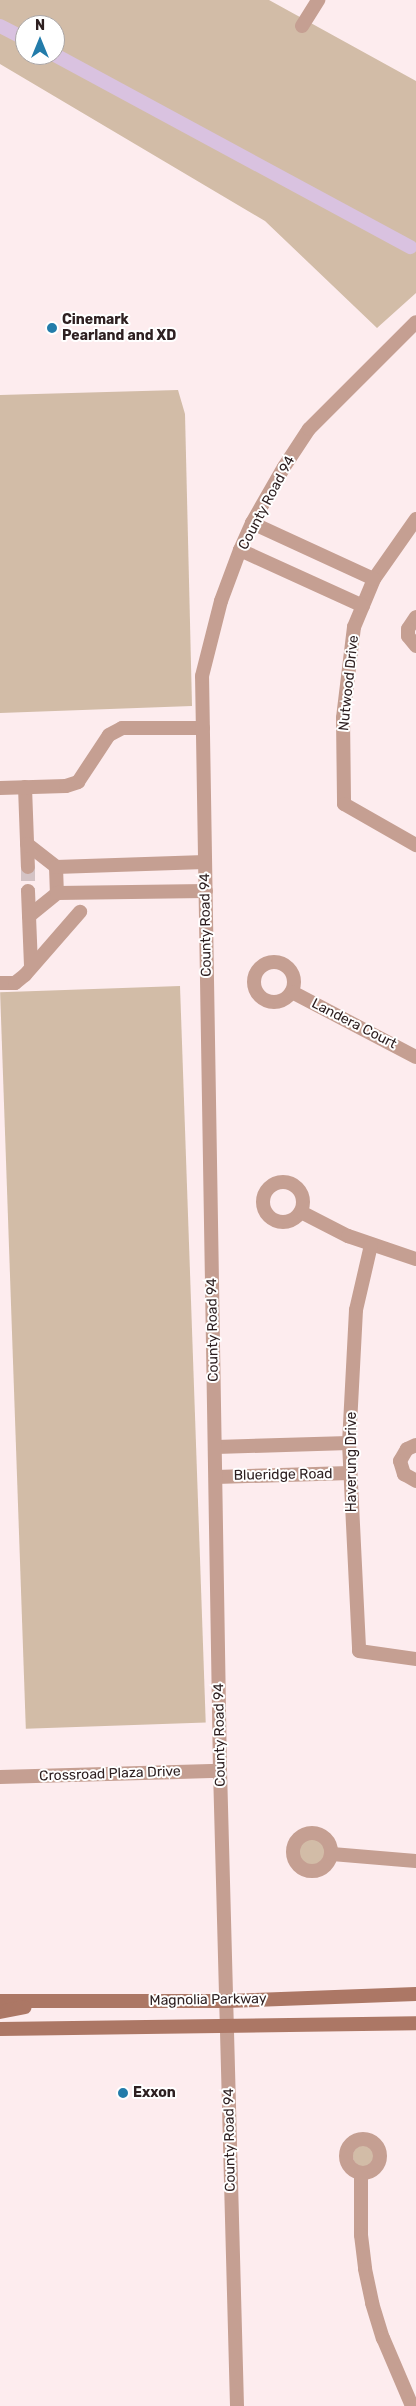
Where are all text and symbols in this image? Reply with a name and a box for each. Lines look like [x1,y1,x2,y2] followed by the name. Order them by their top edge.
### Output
[15,15,65,65] north arrow
[35,17,45,34] text: N
[62,312,176,344] place label: Cinemark Pearland and XD
[46,322,58,334] marker: Cinemark Pearland and XD
[235,453,299,553] street label: County Road 94
[336,634,362,732] street label: Nutwood Drive
[197,873,215,977] street label: County Road 94
[309,995,399,1053] street label: Landera Court
[204,1278,222,1382] street label: County Road 94
[344,1412,360,1512] street label: Haverung Drive
[233,1466,333,1484] street label: Blueridge Road
[211,1683,229,1787] street label: County Road 94
[39,1763,181,1785] street label: Crossroad Plaza Drive
[149,1991,267,2009] street label: Magnolia Parkway
[133,2085,176,2101] place label: Exxon
[117,2087,129,2099] marker: Exxon
[221,2088,239,2192] street label: County Road 94

